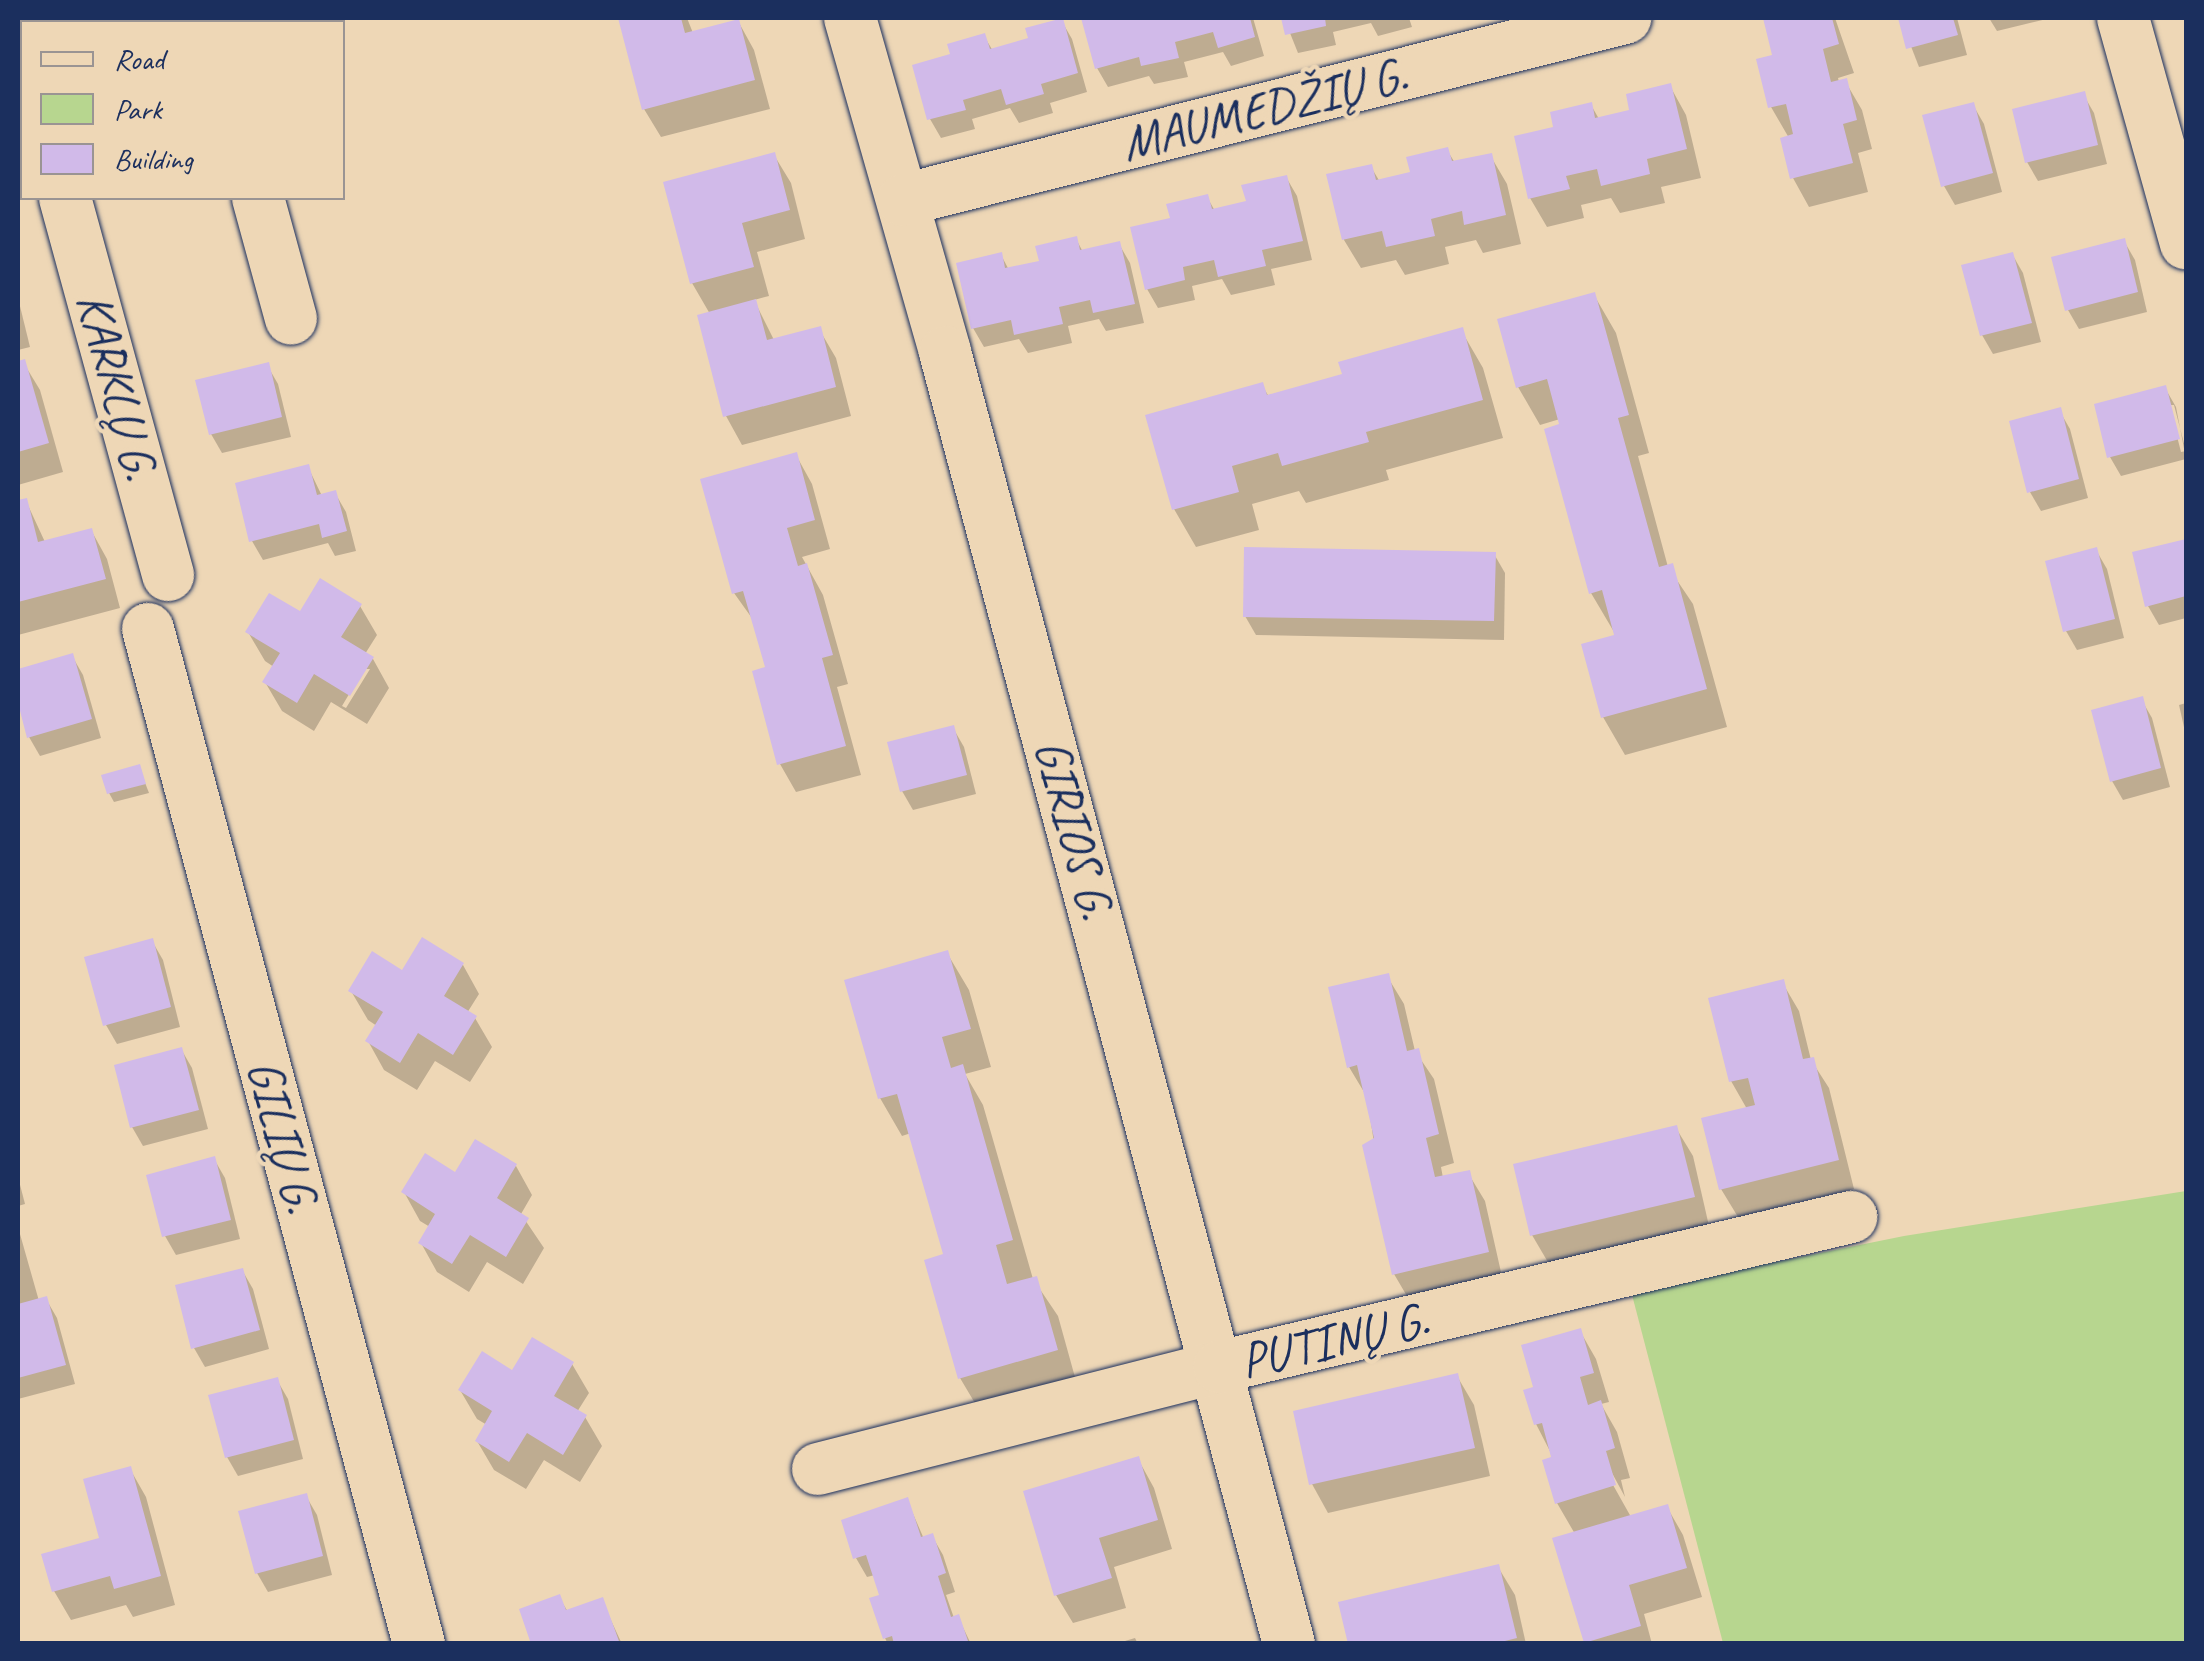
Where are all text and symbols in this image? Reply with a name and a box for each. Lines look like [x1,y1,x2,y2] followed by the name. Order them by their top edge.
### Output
[20,20,345,200] legend
[114,40,164,78] text: Road
[1115,45,1413,173] street label: MAUMEDŽIŲ G.
[114,90,162,128] text: Park
[114,140,193,178] text: Building
[63,286,171,486] street label: KARKLŲ G.
[1021,733,1127,925] street label: GIRIOS G.
[234,1053,332,1219] street label: GILIŲ G.
[1234,1289,1434,1391] street label: PUTINŲ G.

